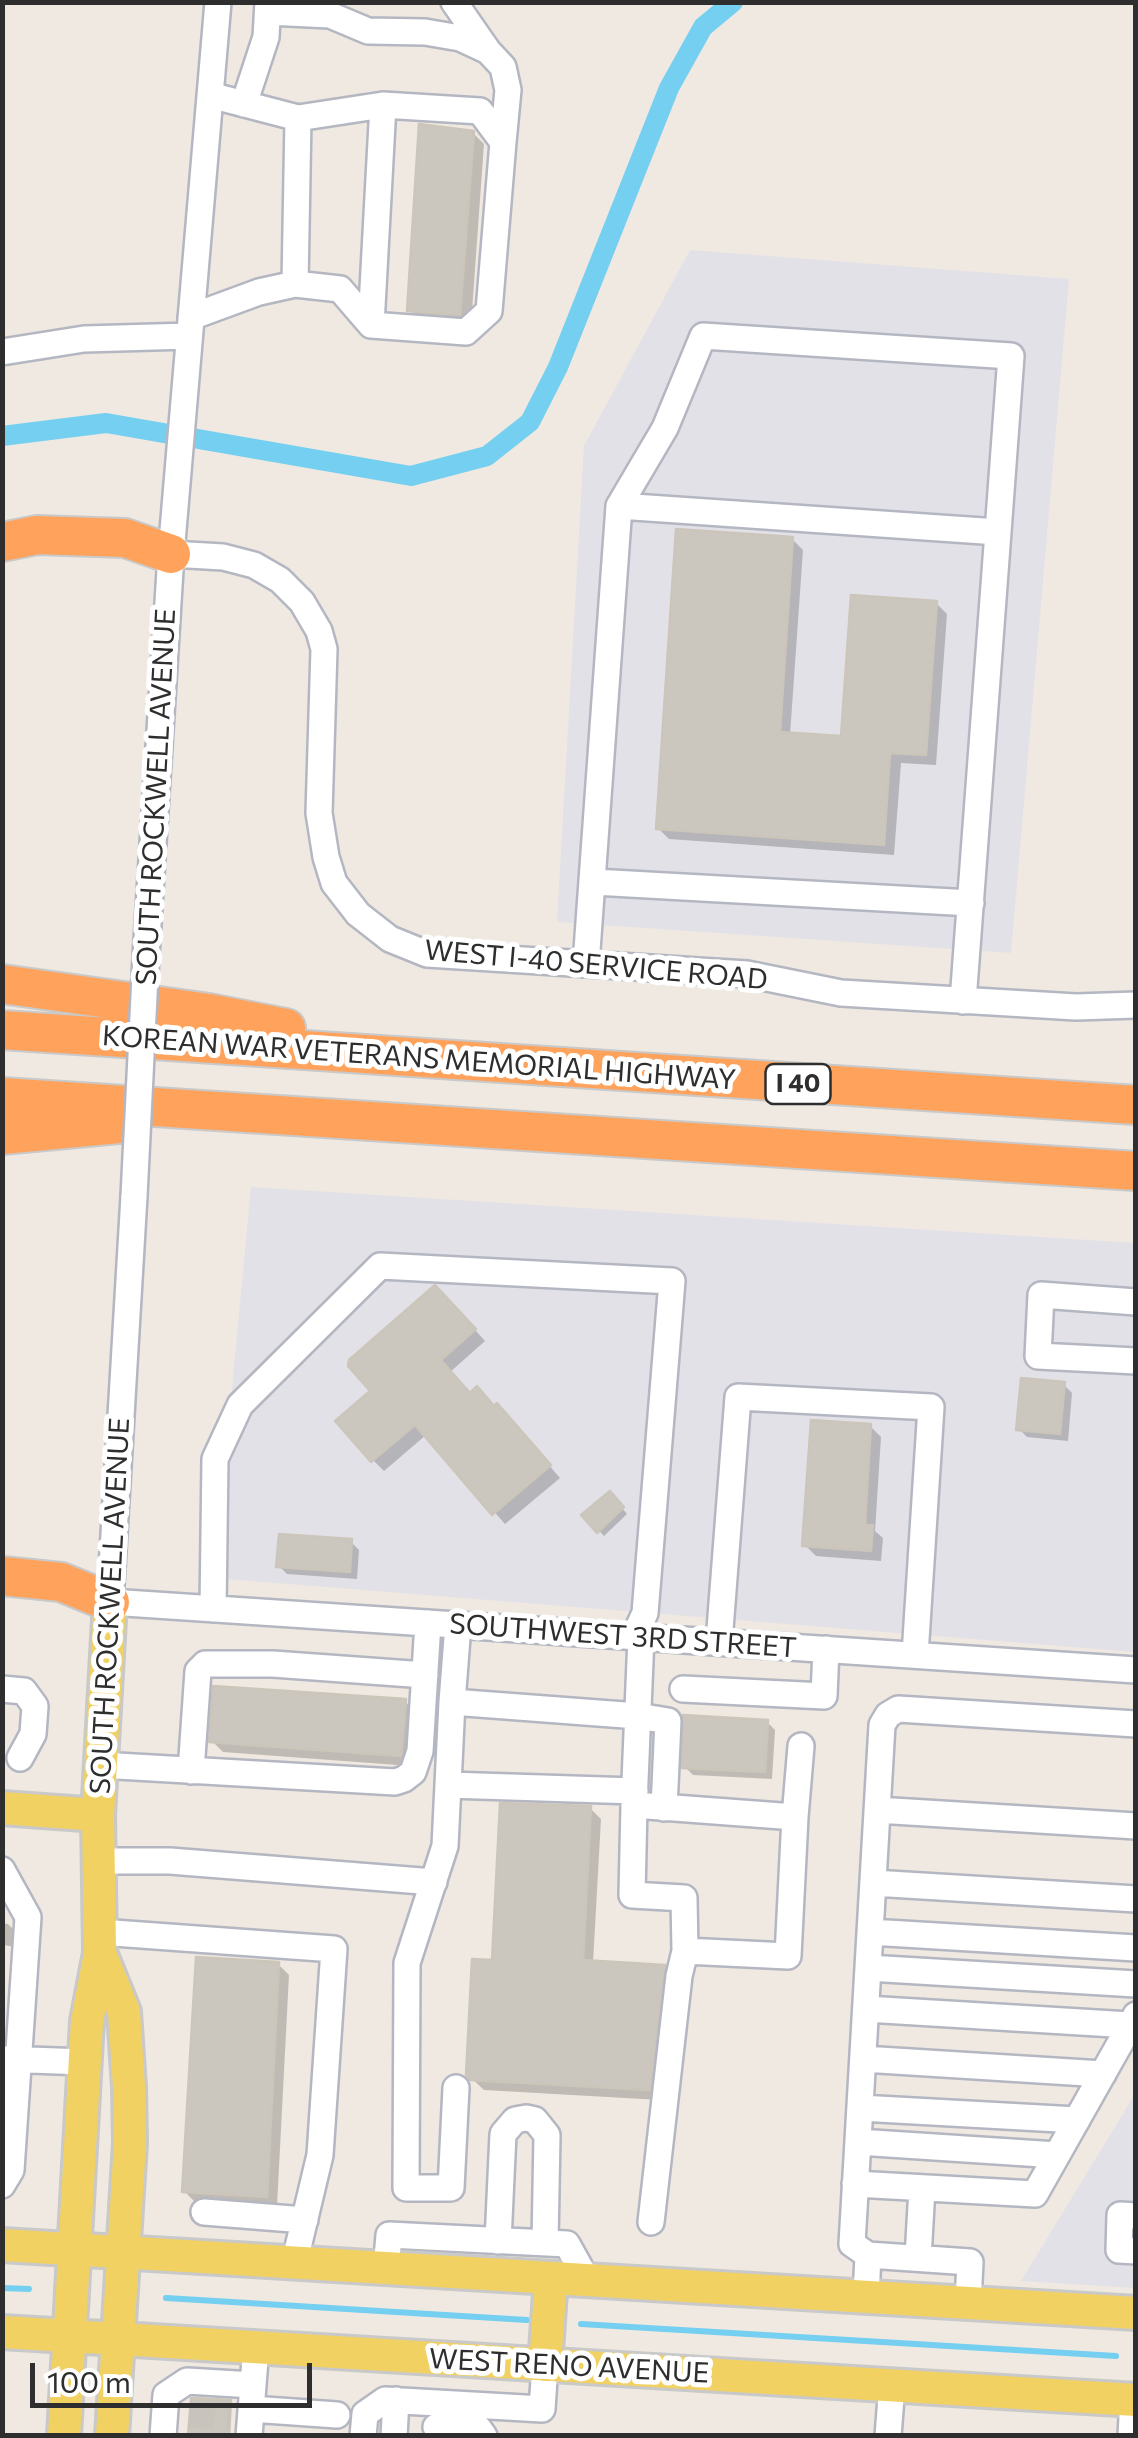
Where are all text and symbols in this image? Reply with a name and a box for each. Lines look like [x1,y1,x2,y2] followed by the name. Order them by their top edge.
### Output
[129,608,183,986] street label: SOUTH ROCKWELL AVENUE
[423,933,769,997] street label: WEST I-40 SERVICE ROAD
[101,1019,737,1097] street label: KOREAN WAR VETERANS MEMORIAL HIGHWAY
[766,1064,830,1104] road number: I 40
[83,1417,137,1795] street label: SOUTH ROCKWELL AVENUE
[448,1607,798,1665] street label: SOUTHWEST 3RD STREET
[428,2342,710,2390] street label: WEST RENO AVENUE
[35,2343,318,2405] scale bar
[47,2362,131,2399] text: 100 m

